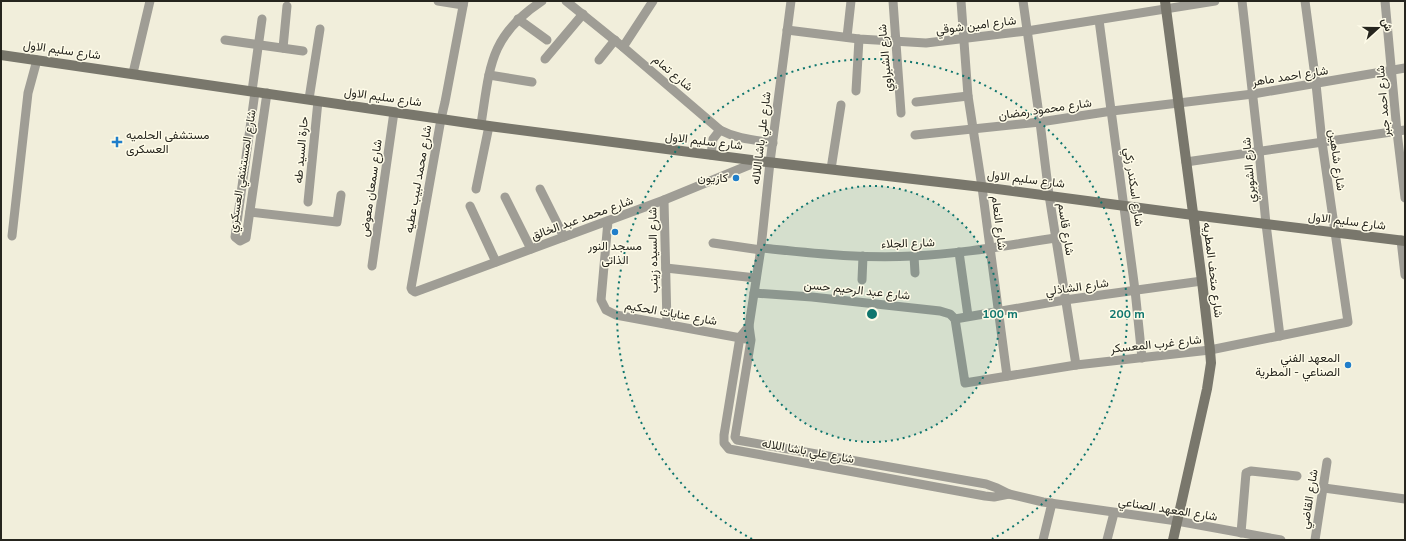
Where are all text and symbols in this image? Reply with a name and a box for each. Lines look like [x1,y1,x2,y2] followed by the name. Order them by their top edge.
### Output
[1358,8,1398,48] north arrow
[935,12,1017,40] street label: شارع امين شوقي
[1377,16,1396,33] text: ش
[874,23,898,93] street label: شارع الشبراوي
[22,37,102,64] street label: شارع سليم الاول
[649,51,697,95] street label: شارع تمام
[1250,62,1329,91] street label: شارع احمد ماهر
[1372,65,1395,138] street label: شارع احمد جبر
[343,84,423,111] street label: شارع سليم الاول
[747,91,777,186] street label: شارع علي باشا اللاله
[997,95,1093,124] street label: شارع محمود رمضان
[224,108,262,234] street label: شارع المستشفي العسكري
[290,116,312,184] street label: حارة السيد طه
[401,124,436,234] street label: شارع محمد لبيب عطيه
[126,127,210,157] place label: مستشفى الحلميه العسكرى
[664,128,744,155] street label: شارع سليم الاول
[1324,128,1349,192] street label: شارع شاهين
[111,136,123,148] marker: مستشفى الحلميه العسكرى
[1238,136,1262,203] street label: شارع الشوبري
[356,138,387,238] street label: شارع سمعان معوض
[1119,147,1147,228] street label: شارع اسكندر زكي
[986,166,1066,193] street label: شارع سليم الاول
[698,170,728,186] place label: كازيون
[731,173,741,183] marker: كازيون
[529,192,635,245] street label: شارع محمد عبد الخالق
[987,195,1010,251] street label: شارع النعام
[1053,202,1078,257] street label: شارع قاسم
[644,207,663,293] street label: شارع السيده زينب
[1307,208,1387,235] street label: شارع سليم الاول
[1198,221,1227,319] street label: شارع متحف المطريه
[610,227,620,237] marker: مسجد النور الذاتى
[881,234,935,253] street label: شارع الجلاء
[587,238,642,268] place label: مسجد النور الذاتى
[1044,275,1110,301] street label: شارع الشاذلي
[803,276,911,305] street label: شارع عبد الرحيم حسن
[623,297,718,330] street label: شارع عنايات الحكيم
[982,306,1018,322] text: 100 m
[1109,306,1145,322] text: 200 m
[865,307,879,321] centre of rings
[1109,331,1203,358] street label: شارع غرب المعسكر
[1255,350,1340,382] place label: المعهد الفني الصناعي - المطرية
[1343,360,1353,370] marker: المعهد الفني الصناعي - المطرية
[760,435,856,469] street label: شارع علي باشا اللاله
[1296,468,1324,530] street label: شارع القاضي
[1117,493,1219,527] street label: شارع المعهد الصناعي

